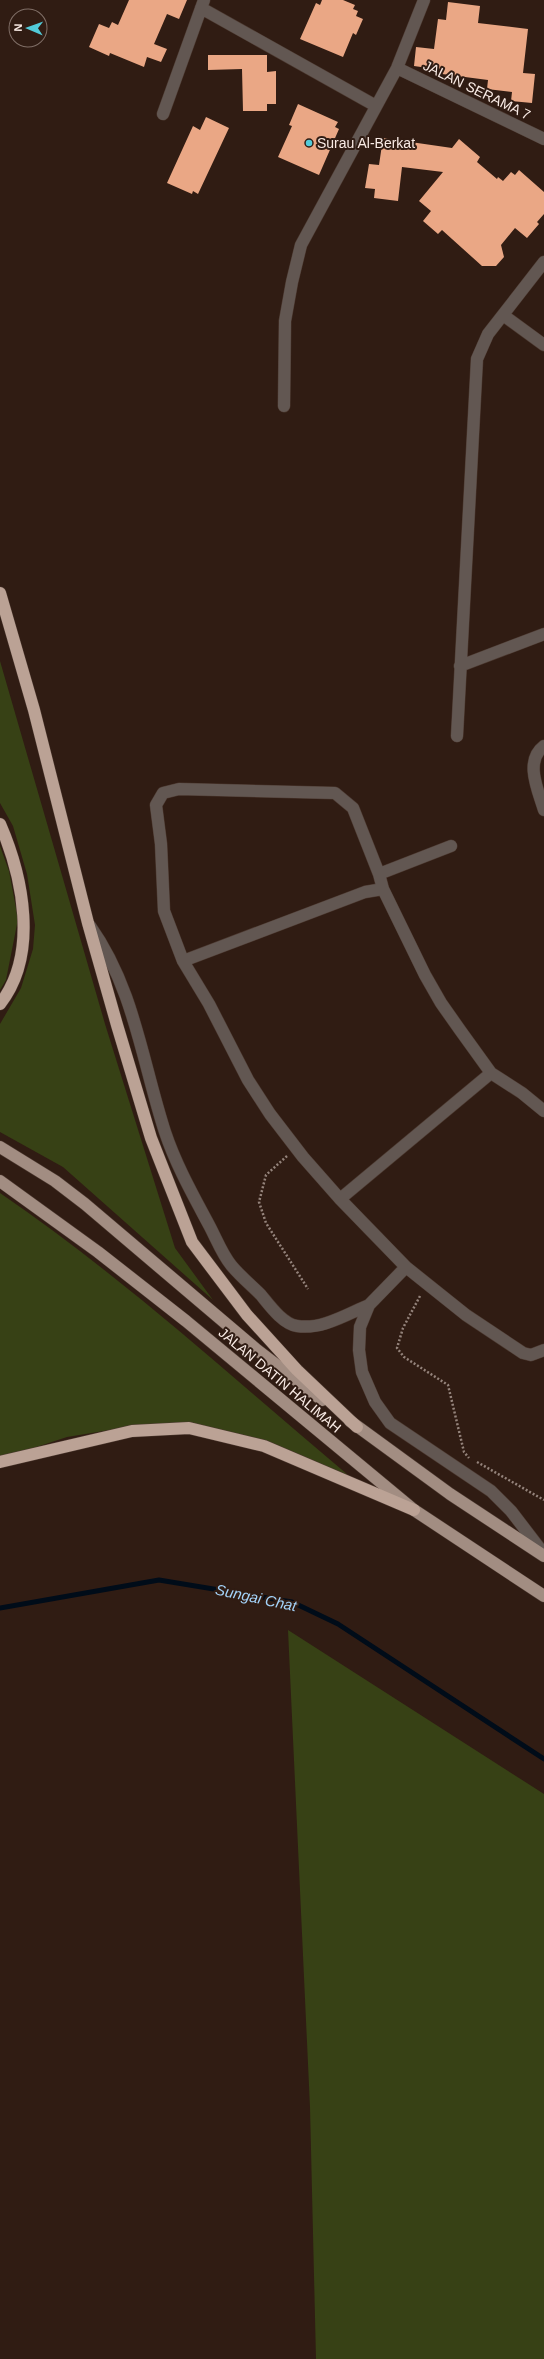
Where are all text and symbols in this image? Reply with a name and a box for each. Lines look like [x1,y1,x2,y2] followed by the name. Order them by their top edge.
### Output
[8,8,48,48] north arrow
[12,23,24,32] text: N
[421,57,533,123] street label: JALAN SERAMA 7
[317,135,415,151] place label: Surau Al-Berkat
[304,138,314,148] marker: Surau Al-Berkat
[216,1324,344,1436] street label: JALAN DATIN HALIMAH
[214,1581,299,1615] water label: Sungai Chat

